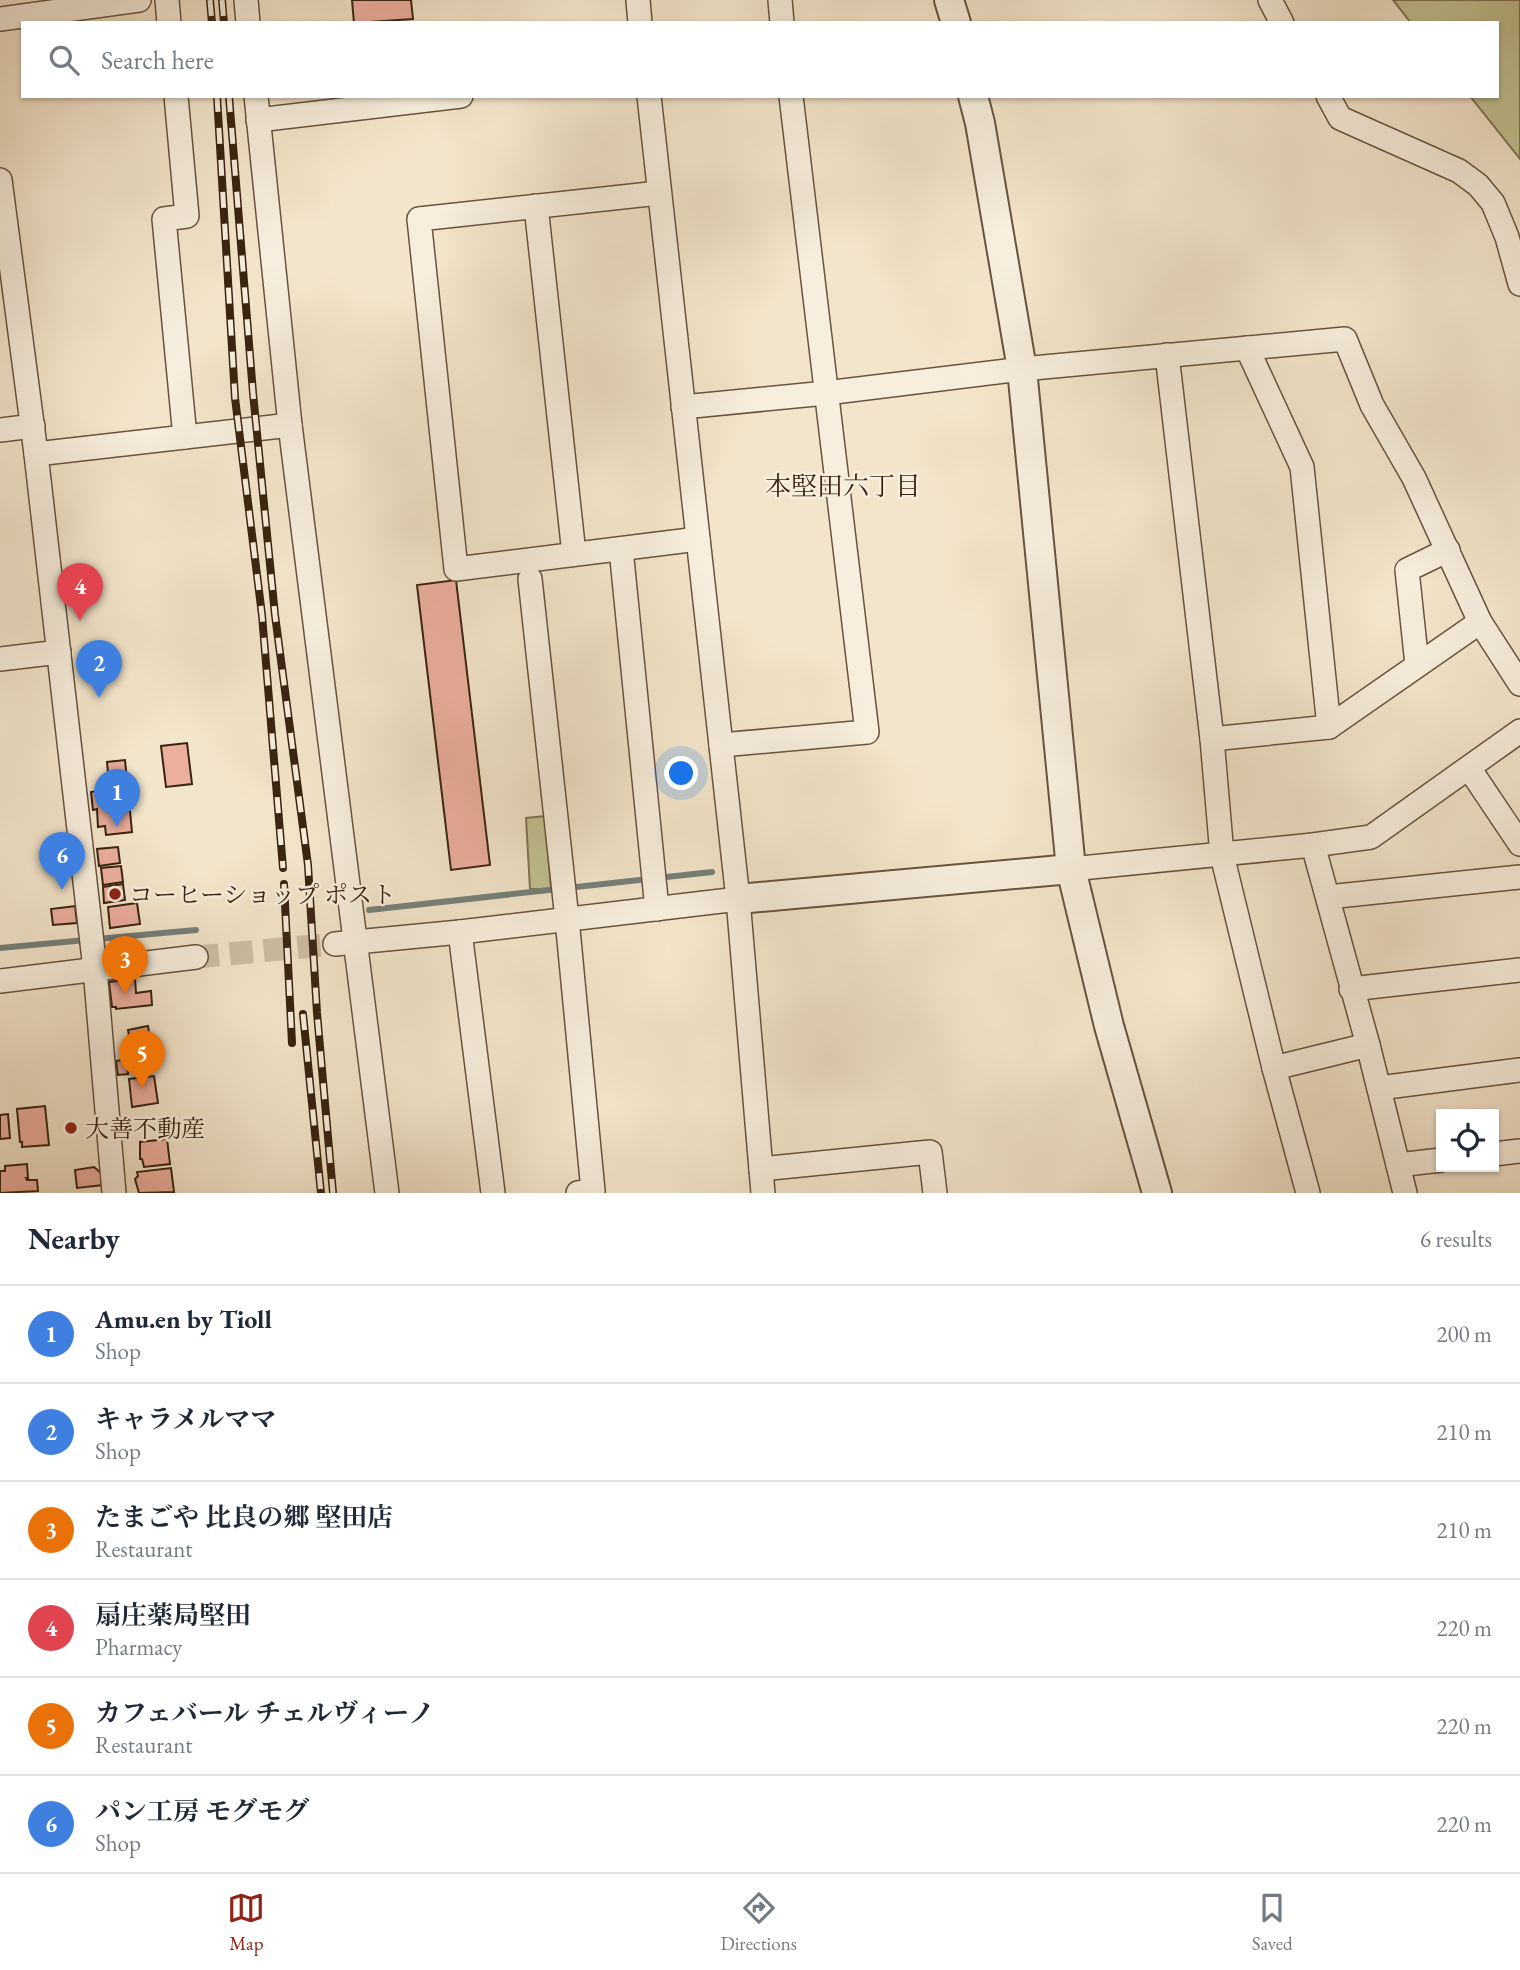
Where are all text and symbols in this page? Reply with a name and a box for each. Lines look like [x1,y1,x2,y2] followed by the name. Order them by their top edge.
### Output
[21,21,1499,98] search box
[45,41,83,79] icon: search
[101,43,214,77] text: Search here
[765,469,921,503] district label: 本堅田六丁目
[57,563,103,621] pin: 4
[76,640,122,698] pin: 2
[664,756,698,790] your location
[94,769,140,827] pin: 1
[39,832,85,890] pin: 6
[129,879,396,910] place label: コーヒーショップ ポスト
[107,886,123,902] marker: コーヒーショップ ポスト
[102,936,148,994] pin: 3
[119,1030,165,1088] pin: 5
[1436,1109,1499,1172] map controls
[1436,1109,1499,1172] button: locate
[85,1113,205,1144] place label: 大善不動産
[63,1120,79,1136] marker: 大善不動産
[28,1219,120,1258] text: Nearby
[1420,1224,1492,1254] text: 6 results
[95,1302,272,1336] text: Amu.en by Tioll
[45,1319,57,1349] text: 1
[1436,1319,1492,1349] text: 200 m
[95,1336,141,1366] text: Shop
[95,1402,276,1436] text: キャラメルママ
[45,1417,57,1447] text: 2
[1436,1417,1492,1447] text: 210 m
[95,1436,141,1466] text: Shop
[95,1500,393,1534] text: たまごや 比良の郷 堅田店
[45,1515,57,1545] text: 3
[1436,1515,1492,1545] text: 210 m
[95,1534,193,1564] text: Restaurant
[95,1598,251,1632] text: 扇庄薬局堅田
[45,1613,57,1643] text: 4
[1436,1613,1492,1643] text: 220 m
[95,1632,182,1662] text: Pharmacy
[95,1696,434,1730] text: カフェバール チェルヴィーノ
[45,1711,57,1741] text: 5
[1436,1711,1492,1741] text: 220 m
[95,1730,193,1760] text: Restaurant
[95,1794,309,1828] text: パン工房 モグモグ
[45,1809,57,1839] text: 6
[1436,1809,1492,1839] text: 220 m
[95,1828,141,1858] text: Shop
[227,1889,265,1956] tab: Map
[720,1889,797,1956] tab: Directions
[1252,1889,1293,1956] tab: Saved

